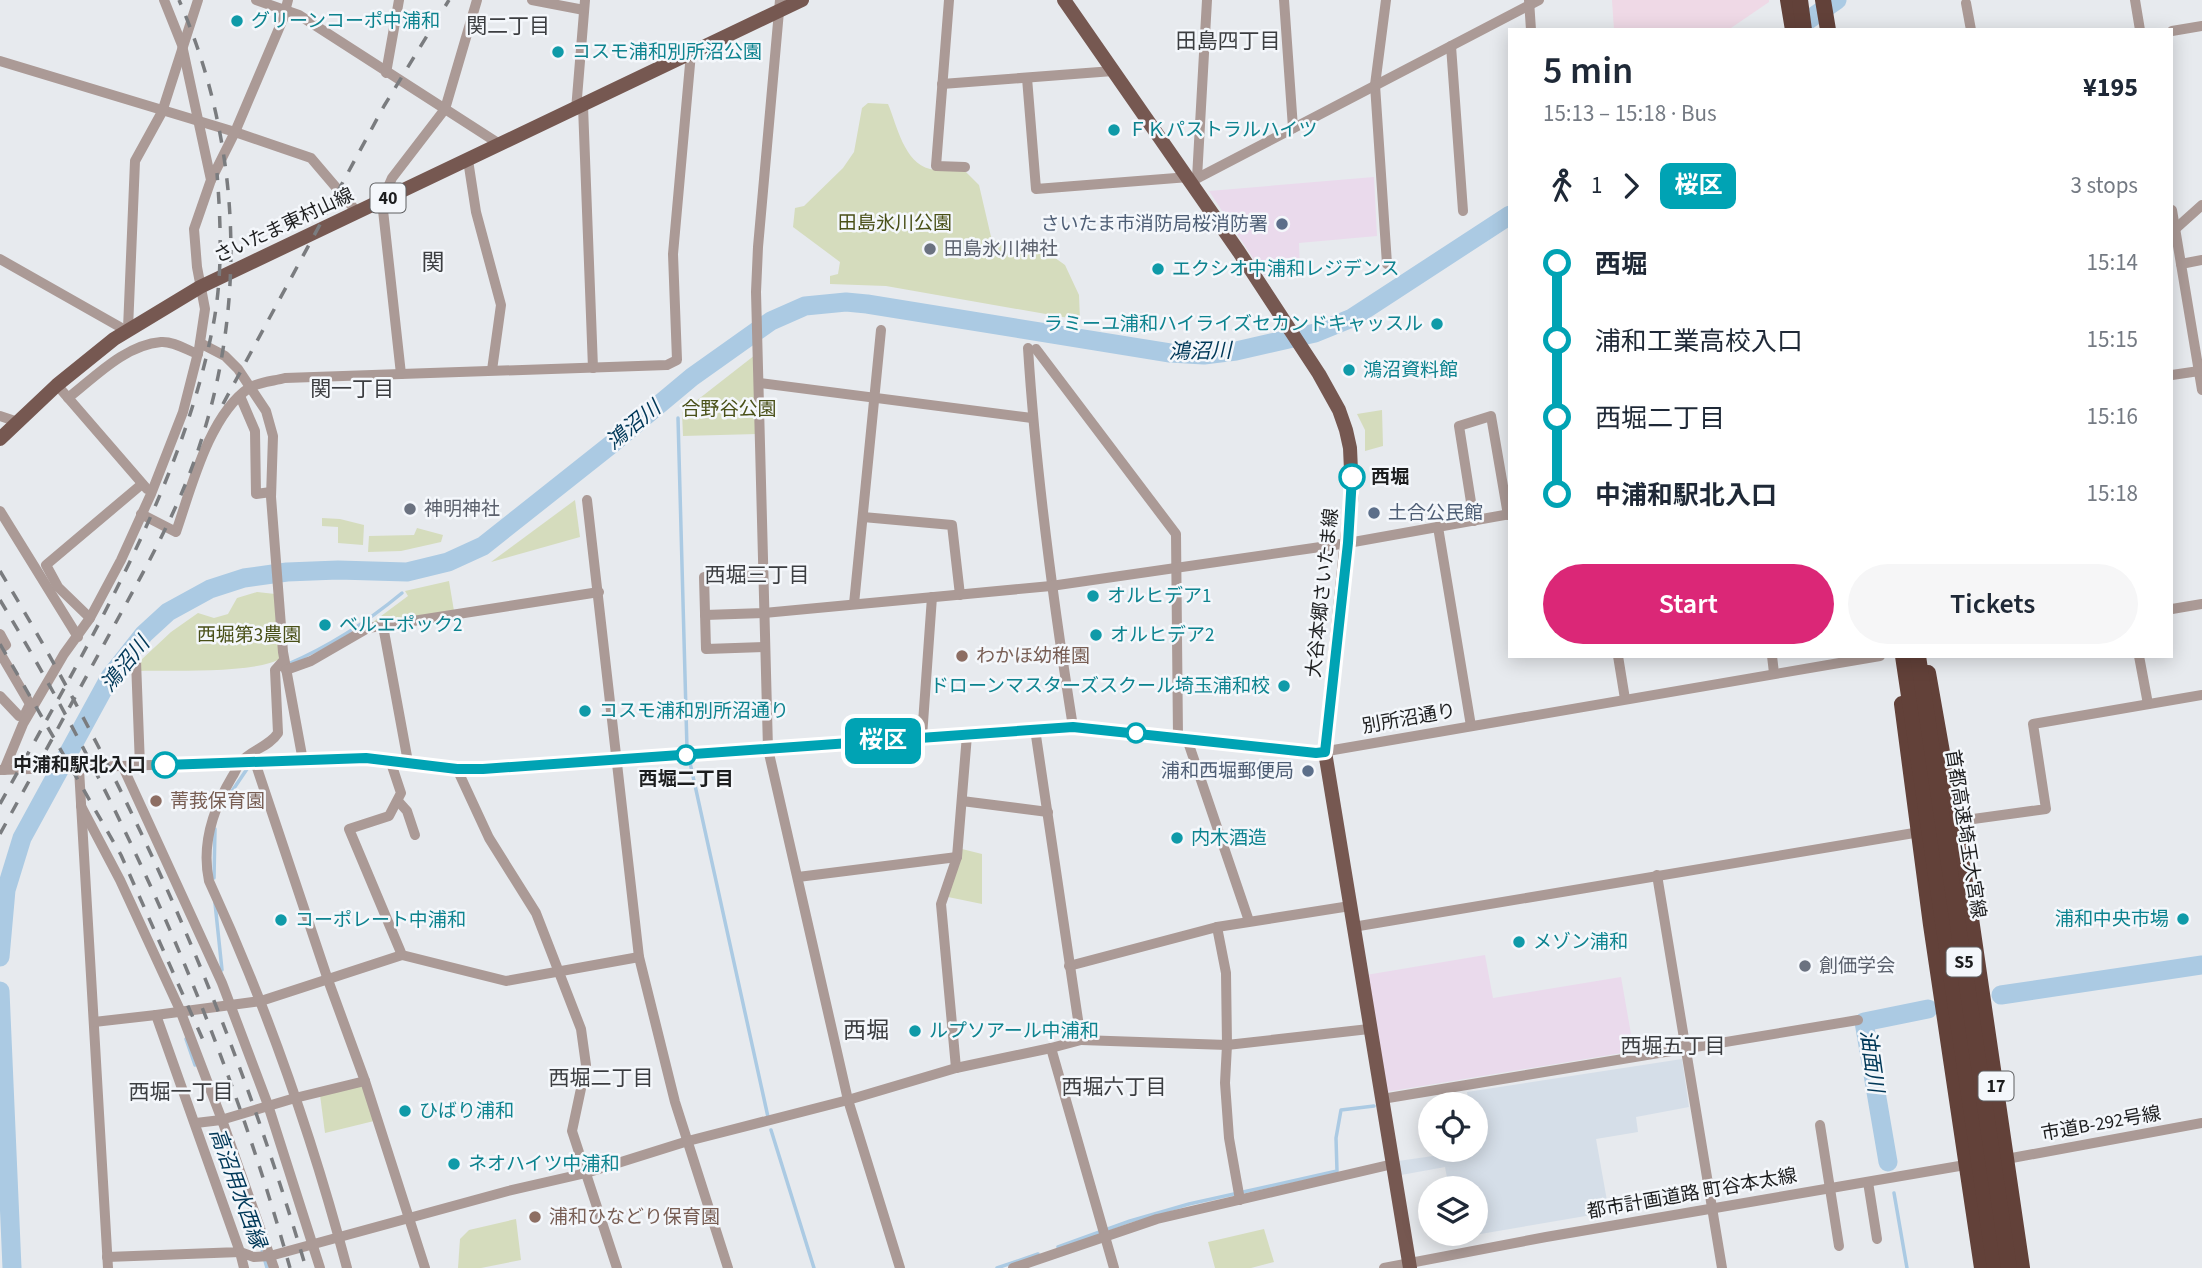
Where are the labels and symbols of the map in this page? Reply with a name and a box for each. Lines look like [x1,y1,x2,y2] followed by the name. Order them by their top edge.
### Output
[251,8,440,35] place label: グリーンコーポ中浦和
[466,11,550,41] district label: 関二丁目
[229,13,245,29] marker: グリーンコーポ中浦和
[1176,26,1281,56] district label: 田島四丁目
[572,39,762,66] place label: コスモ浦和別所沼公園
[550,44,566,60] marker: コスモ浦和別所沼公園
[1128,117,1318,144] place label: ＦＫパストラルハイツ
[1106,122,1122,138] marker: ＦＫパストラルハイツ
[210,182,358,270] street label: さいたま東村山線
[370,183,406,212] road number: 40
[838,210,952,237] park label: 田島氷川公園
[1041,211,1268,238] place label: さいたま市消防局桜消防署
[1274,216,1290,232] marker: さいたま市消防局桜消防署
[944,236,1058,263] place label: 田島氷川神社
[922,241,938,257] marker: 田島氷川神社
[422,246,445,279] district label: 関
[1172,256,1400,283] place label: エクシオ中浦和レジデンス
[1150,261,1166,277] marker: エクシオ中浦和レジデンス
[1044,311,1423,338] place label: ラミーユ浦和ハイライズセカンドキャッスル
[1429,316,1445,332] marker: ラミーユ浦和ハイライズセカンドキャッスル
[1168,335,1234,367] water label: 鴻沼川
[1363,357,1458,384] place label: 鴻沼資料館
[1341,362,1357,378] marker: 鴻沼資料館
[310,374,394,404] district label: 関一丁目
[599,392,668,456] water label: 鴻沼川
[681,396,777,423] park label: 合野谷公園
[1339,464,1365,490] marker: 西堀
[1371,464,1409,491] place label: 西堀
[424,496,500,523] place label: 神明神社
[1388,500,1483,527] place label: 土合公民館
[402,501,418,517] marker: 神明神社
[1366,505,1382,521] marker: 土合公民館
[1301,507,1345,679] street label: 大谷本郷さいたま線
[705,560,810,590] district label: 西堀三丁目
[1107,583,1211,610] place label: オルヒデア1
[1085,588,1101,604] marker: オルヒデア1
[339,612,462,639] place label: ベルエポック2
[317,617,333,633] marker: ベルエポック2
[197,622,301,649] park label: 西堀第3農園
[1110,622,1214,649] place label: オルヒデア2
[1088,627,1104,643] marker: オルヒデア2
[94,629,158,698] water label: 鴻沼川
[976,643,1090,670] place label: わかほ幼稚園
[954,648,970,664] marker: わかほ幼稚園
[930,673,1270,700] place label: ドローンマスターズスクール埼玉浦和校
[1276,678,1292,694] marker: ドローンマスターズスクール埼玉浦和校
[1360,697,1458,741] street label: 別所沼通り
[599,698,789,725] place label: コスモ浦和別所沼通り
[577,703,593,719] marker: コスモ浦和別所沼通り
[852,718,914,764] line badge: 桜区
[1126,723,1146,743] unlabelled marker
[676,745,696,765] marker: 西堀二丁目
[1938,747,1992,921] street label: 首都高速埼玉大宮線
[13,752,146,779] place label: 中浦和駅北入口
[152,752,178,778] marker: 中浦和駅北入口
[1161,758,1294,785] place label: 浦和西堀郵便局
[1300,763,1316,779] marker: 浦和西堀郵便局
[638,766,734,793] place label: 西堀二丁目
[170,788,265,815] place label: 菁莪保育園
[148,793,164,809] marker: 菁莪保育園
[1191,825,1267,852] place label: 内木酒造
[1169,830,1185,846] marker: 内木酒造
[2055,906,2169,933] place label: 浦和中央市場
[295,907,466,934] place label: コーポレート中浦和
[2175,911,2191,927] marker: 浦和中央市場
[273,912,289,928] marker: コーポレート中浦和
[1533,929,1628,956] place label: メゾン浦和
[1511,934,1527,950] marker: メゾン浦和
[1946,947,1982,976] road number: S5
[1819,953,1895,980] place label: 創価学会
[1797,958,1813,974] marker: 創価学会
[843,1014,889,1047] district label: 西堀
[929,1018,1099,1045] place label: ルプソアール中浦和
[907,1023,923,1039] marker: ルプソアール中浦和
[1853,1028,1892,1096] water label: 油面川
[1621,1031,1726,1061] district label: 西堀五丁目
[549,1063,654,1093] district label: 西堀二丁目
[1062,1072,1167,1102] district label: 西堀六丁目
[1979,1072,2014,1100] road number: 17
[129,1077,234,1107] district label: 西堀一丁目
[419,1098,514,1125] place label: ひばり浦和
[2039,1100,2163,1148] street label: 市道B-292号線
[397,1103,413,1119] marker: ひばり浦和
[202,1124,274,1254] water label: 高沼用水西縁
[468,1151,620,1178] place label: ネオハイツ中浦和
[446,1156,462,1172] marker: ネオハイツ中浦和
[1585,1162,1799,1226] street label: 都市計画道路 町谷本太線
[549,1204,720,1231] place label: 浦和ひなどり保育園
[527,1209,543,1225] marker: 浦和ひなどり保育園

